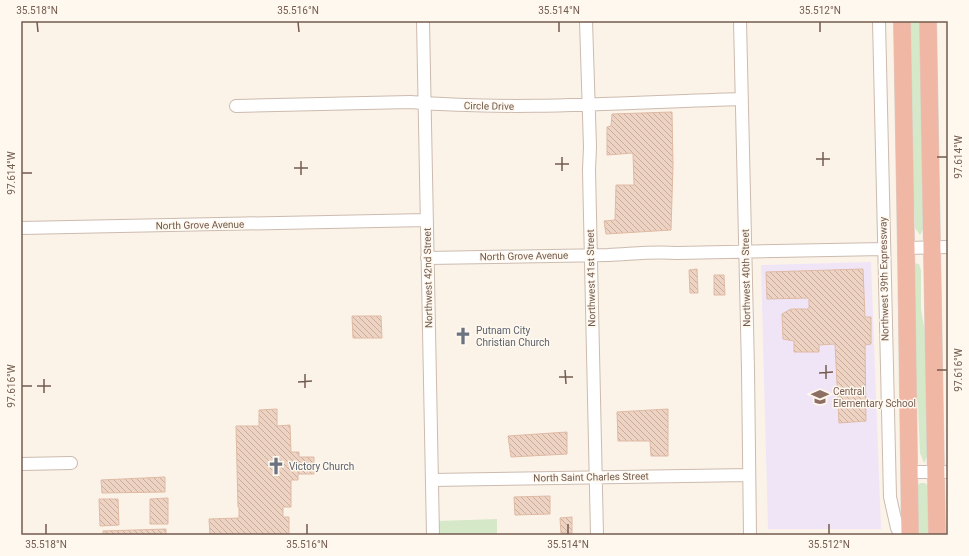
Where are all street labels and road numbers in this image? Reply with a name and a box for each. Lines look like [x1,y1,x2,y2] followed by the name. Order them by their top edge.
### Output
[464,100,514,112] street label: Circle Drive
[877,217,891,341] street label: Northwest 39th Expressway
[156,219,244,231] street label: North Grove Avenue
[422,228,434,328] street label: Northwest 42nd Street
[585,229,597,327] street label: Northwest 41st Street
[740,229,752,327] street label: Northwest 40th Street
[480,250,568,262] street label: North Grove Avenue
[533,470,649,484] street label: North Saint Charles Street

